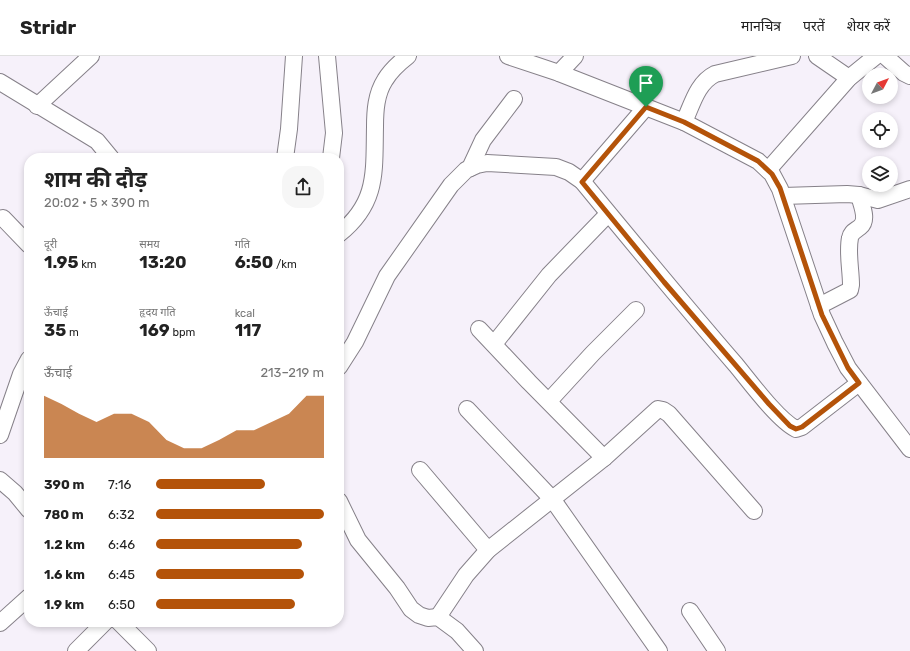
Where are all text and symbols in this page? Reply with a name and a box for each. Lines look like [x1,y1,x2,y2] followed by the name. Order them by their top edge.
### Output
[20,16,76,39] text: Stridr
[741,18,781,35] text: मानचित्र
[803,18,825,35] text: परतें
[847,18,890,35] text: शेयर करें
[629,66,663,107] pin
[862,68,898,104] north arrow
[862,68,898,192] map controls
[635,72,657,94] icon: arrive
[862,112,898,148] button: locate
[862,156,898,192] button: layers
[44,166,147,193] text: शाम की दौड़
[282,166,324,208] button: share
[44,195,150,210] text: 20:02 · 5 × 390 m
[44,238,57,251] text: दूरी
[139,238,160,251] text: समय
[235,238,250,251] text: गति
[44,252,78,272] text: 1.95
[139,252,187,272] text: 13:20
[235,252,273,272] text: 6:50
[78,258,97,271] text: km
[273,258,297,271] text: /km
[44,306,68,319] text: ऊँचाई
[139,306,176,319] text: हृदय गति
[235,307,255,320] text: kcal
[44,320,66,340] text: 35
[139,320,170,340] text: 169
[235,320,261,340] text: 117
[66,326,79,339] text: m
[170,326,195,339] text: bpm
[44,365,72,380] text: ऊँचाई
[260,365,324,380] text: 213–219 m
[44,477,84,492] text: 390 m
[108,477,131,492] text: 7:16
[44,507,84,522] text: 780 m
[108,507,135,522] text: 6:32
[44,537,85,552] text: 1.2 km
[108,537,135,552] text: 6:46
[44,567,85,582] text: 1.6 km
[108,567,135,582] text: 6:45
[44,597,84,612] text: 1.9 km
[108,597,135,612] text: 6:50

